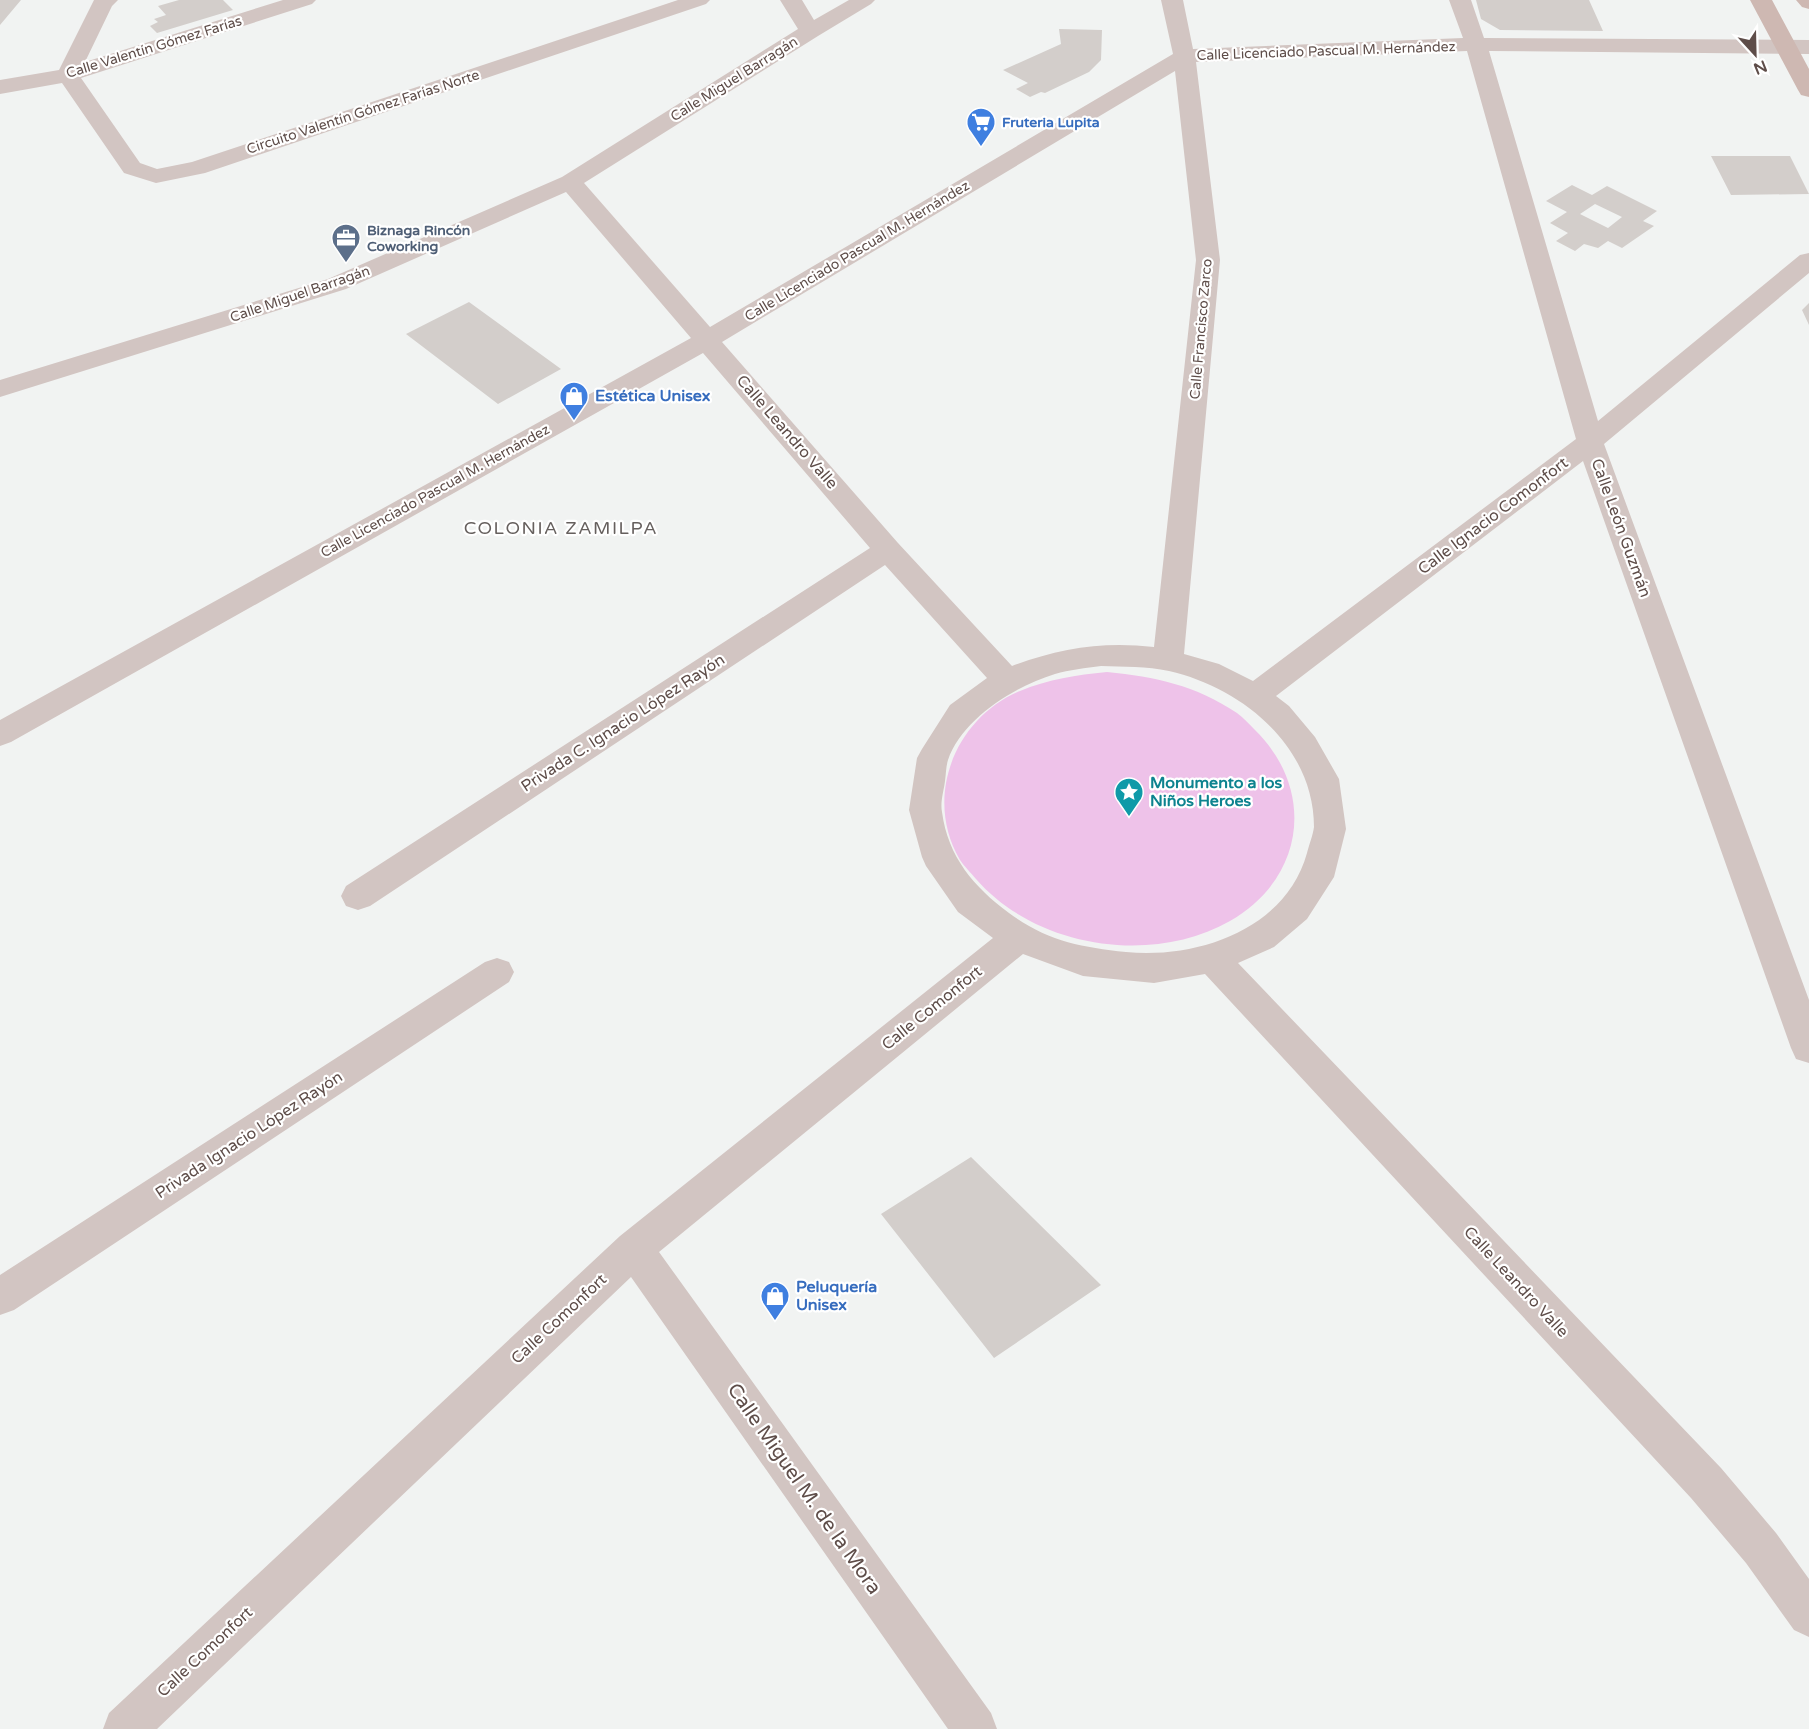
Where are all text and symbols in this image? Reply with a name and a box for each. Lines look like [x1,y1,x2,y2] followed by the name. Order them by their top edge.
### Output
[64,12,244,82] street label: Calle Valentín Gómez Farías
[1725,24,1785,84] north arrow
[667,33,801,125] street label: Calle Miguel Barragán
[1196,38,1456,64] street label: Calle Licenciado Pascual M. Hernández
[1751,55,1770,79] text: N
[244,66,482,158] street label: Circuito Valentín Gómez Farías Norte
[965,106,997,148] supermarket icon: Fruteria Lupita
[1002,114,1100,131] place label: Fruteria Lupita
[742,177,972,325] street label: Calle Licenciado Pascual M. Hernández
[330,222,362,264] office icon: Biznaga Rincón Coworking
[367,222,470,255] place label: Biznaga Rincón Coworking
[1186,258,1216,400] street label: Calle Francisco Zarco
[228,262,372,326] street label: Calle Miguel Barragán
[732,371,842,493] street label: Calle Leandro Valle
[558,380,590,422] shop icon: Estética Unisex
[595,386,711,406] place label: Estética Unisex
[318,421,552,561] street label: Calle Licenciado Pascual M. Hernández
[1414,453,1572,579] street label: Calle Ignacio Comonfort
[1587,456,1655,600] street label: Calle León Guzmán
[464,517,658,539] district label: COLONIA ZAMILPA
[517,650,729,796] street label: Privada C. Ignacio López Rayón
[1150,773,1282,811] place label: Monumento a los Niños Heroes
[1113,776,1145,818] place icon: Monumento a los Niños Heroes
[878,961,986,1055] street label: Calle Comonfort
[152,1067,346,1203] street label: Privada Ignacio López Rayón
[1459,1222,1573,1342] street label: Calle Leandro Valle
[507,1270,611,1368] street label: Calle Comonfort
[796,1277,877,1315] place label: Peluquería Unisex
[759,1280,791,1322] shop icon: Peluquería Unisex
[722,1379,886,1599] street label: Calle Miguel M. de la Mora
[153,1603,257,1701] street label: Calle Comonfort

